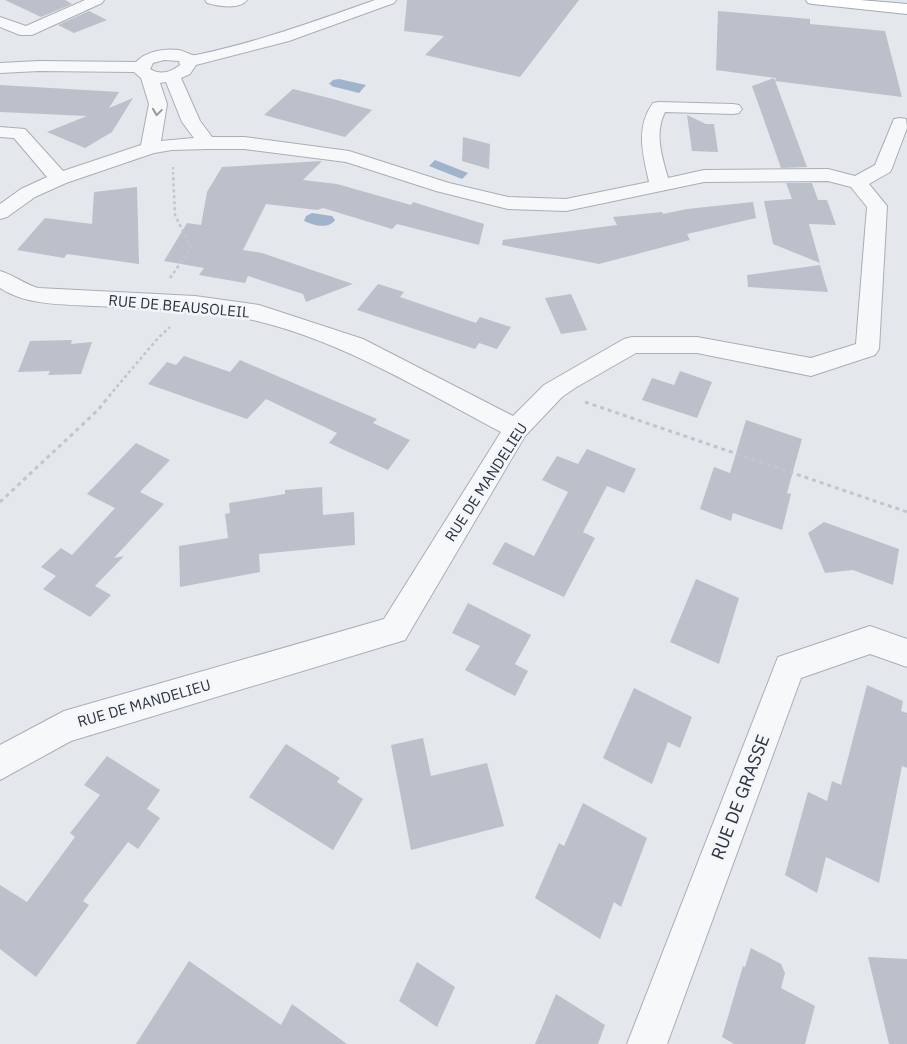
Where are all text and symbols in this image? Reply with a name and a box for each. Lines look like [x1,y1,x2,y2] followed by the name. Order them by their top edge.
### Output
[152,108,162,117] one-way arrow
[108,290,251,322] street label: RUE DE BEAUSOLEIL
[440,419,532,545] street label: RUE DE MANDELIEU
[75,675,213,731] street label: RUE DE MANDELIEU
[706,731,774,863] street label: RUE DE GRASSE

